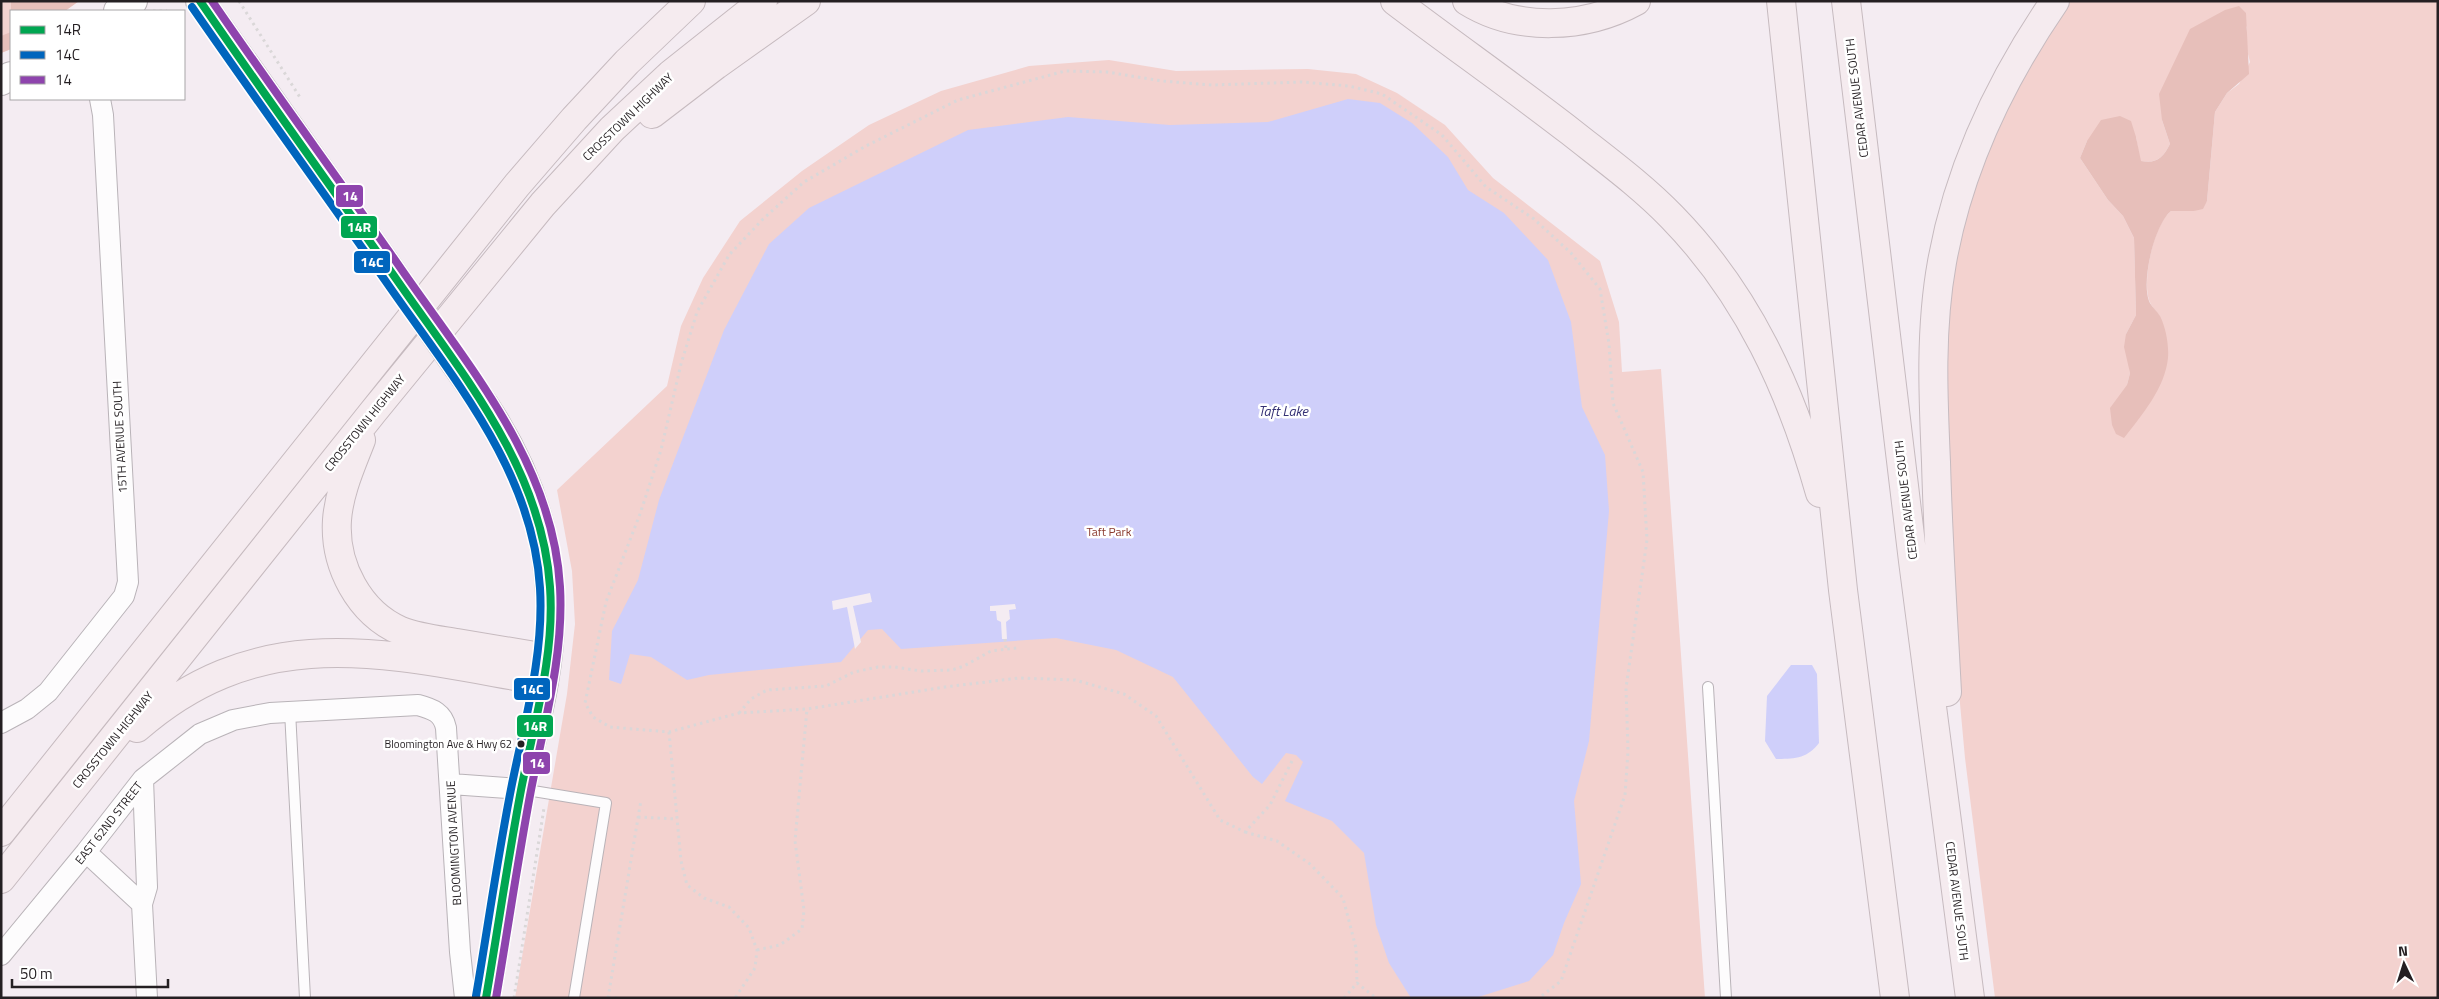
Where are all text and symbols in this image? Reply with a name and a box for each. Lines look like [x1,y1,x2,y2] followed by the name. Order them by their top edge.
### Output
[10,10,185,100] legend
[55,18,81,41] text: 14R
[1840,37,1873,159] street label: CEDAR AVENUE SOUTH
[55,43,80,66] text: 14C
[55,68,72,91] text: 14
[578,68,678,165] street label: CROSSTOWN HIGHWAY
[335,184,364,208] line badge: 14
[342,185,358,206] text: 14
[340,215,378,239] line badge: 14R
[347,216,371,237] text: 14R
[353,250,391,274] line badge: 14C
[360,251,384,272] text: 14C
[319,370,410,475] street label: CROSSTOWN HIGHWAY
[107,380,132,494] street label: 15TH AVENUE SOUTH
[1258,400,1309,421] water label: Taft Lake
[1889,439,1922,561] street label: CEDAR AVENUE SOUTH
[1086,522,1132,541] park label: Taft Park
[513,677,551,701] line badge: 14C
[520,678,544,699] text: 14C
[67,687,158,792] street label: CROSSTOWN HIGHWAY
[516,714,554,738] line badge: 14R
[523,715,547,736] text: 14R
[385,736,512,752] place label: Bloomington Ave & Hwy 62
[516,739,526,749] marker: Bloomington Ave & Hwy 62
[522,751,551,775] line badge: 14
[529,752,545,773] text: 14
[70,777,148,868] street label: EAST 62ND STREET
[441,780,466,906] street label: BLOOMINGTON AVENUE
[1941,840,1974,962] street label: CEDAR AVENUE SOUTH
[2379,939,2429,989] north arrow
[2397,940,2409,961] text: N
[12,956,169,988] scale bar
[20,962,53,985] text: 50 m

